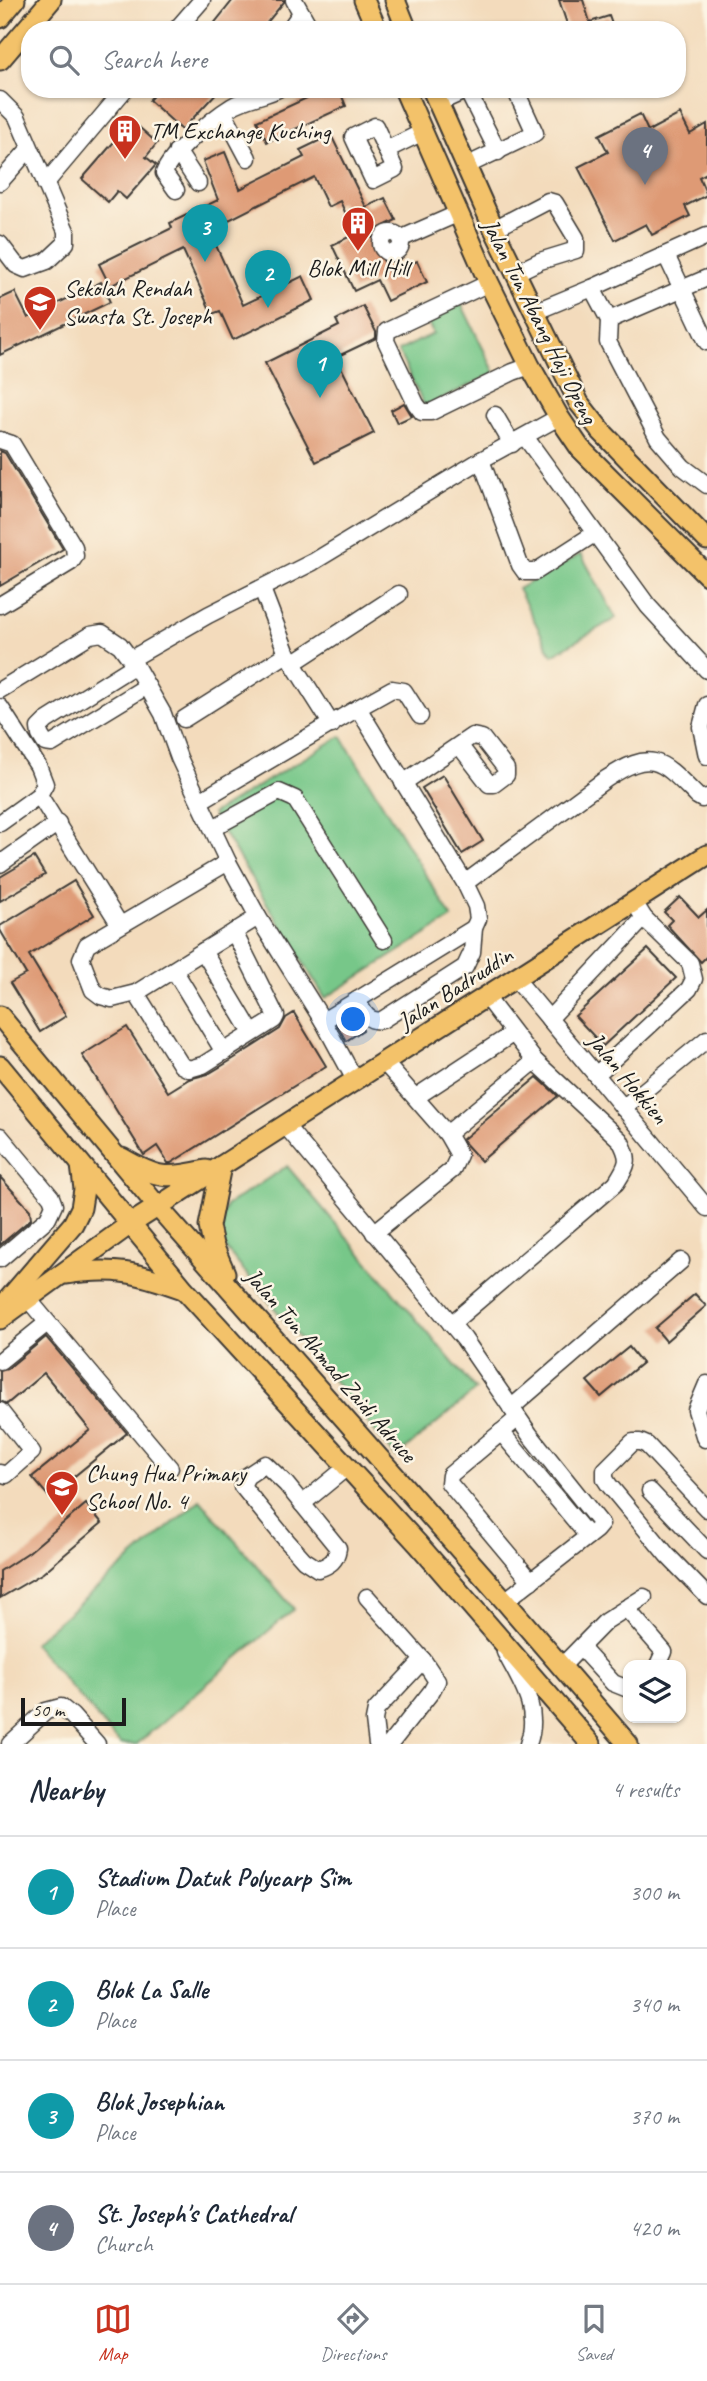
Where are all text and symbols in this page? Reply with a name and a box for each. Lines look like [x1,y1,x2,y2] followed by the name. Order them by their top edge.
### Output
[21,21,686,98] search box
[45,41,83,79] icon: search
[101,43,207,76] text: Search here
[106,112,144,161] building icon: TM Exchange Kuching
[150,116,332,146] place label: TM Exchange Kuching
[622,127,668,185] pin: 4
[182,204,228,262] pin: 3
[339,204,377,253] building icon: Blok Mill Hill
[475,212,606,430] street label: Jalan Tun Abang Haji Openg
[245,250,291,308] pin: 2
[307,253,413,283] place label: Blok Mill Hill
[64,273,213,331] place label: Sekolah Rendah Swasta St. Joseph
[21,283,59,332] school or university icon: Sekolah Rendah Swasta St. Joseph
[297,340,343,398] pin: 1
[391,939,519,1037] street label: Jalan Badruddin
[336,1002,370,1036] your location
[580,1025,675,1130] street label: Jalan Hokkien
[238,1261,425,1470] street label: Jalan Tun Ahmad Zaidi Adruce
[86,1458,248,1516] place label: Chung Hua Primary School No. 4
[43,1468,81,1517] school or university icon: Chung Hua Primary School No. 4
[623,1660,686,1723] map controls
[623,1660,686,1723] button: layers
[21,1695,126,1727] scale bar
[32,1698,64,1722] text: 50 m
[28,1771,104,1809] text: Nearby
[612,1775,679,1804] text: 4 results
[95,1861,351,1894] text: Stadium Datuk Polycarp Sim
[46,1878,56,1907] text: 1
[630,1878,679,1907] text: 300 m
[95,1894,135,1923] text: Place
[95,1973,208,2006] text: Blok La Salle
[46,1990,56,2019] text: 2
[630,1990,679,2019] text: 340 m
[95,2006,135,2035] text: Place
[95,2085,224,2118] text: Blok Josephian
[46,2102,56,2131] text: 3
[630,2102,679,2131] text: 370 m
[95,2118,135,2147] text: Place
[95,2197,293,2230] text: St. Joseph's Cathedral
[46,2214,56,2243] text: 4
[630,2214,679,2243] text: 420 m
[95,2230,153,2259] text: Church
[94,2300,132,2366] tab: Map
[320,2300,387,2366] tab: Directions
[575,2300,613,2366] tab: Saved

